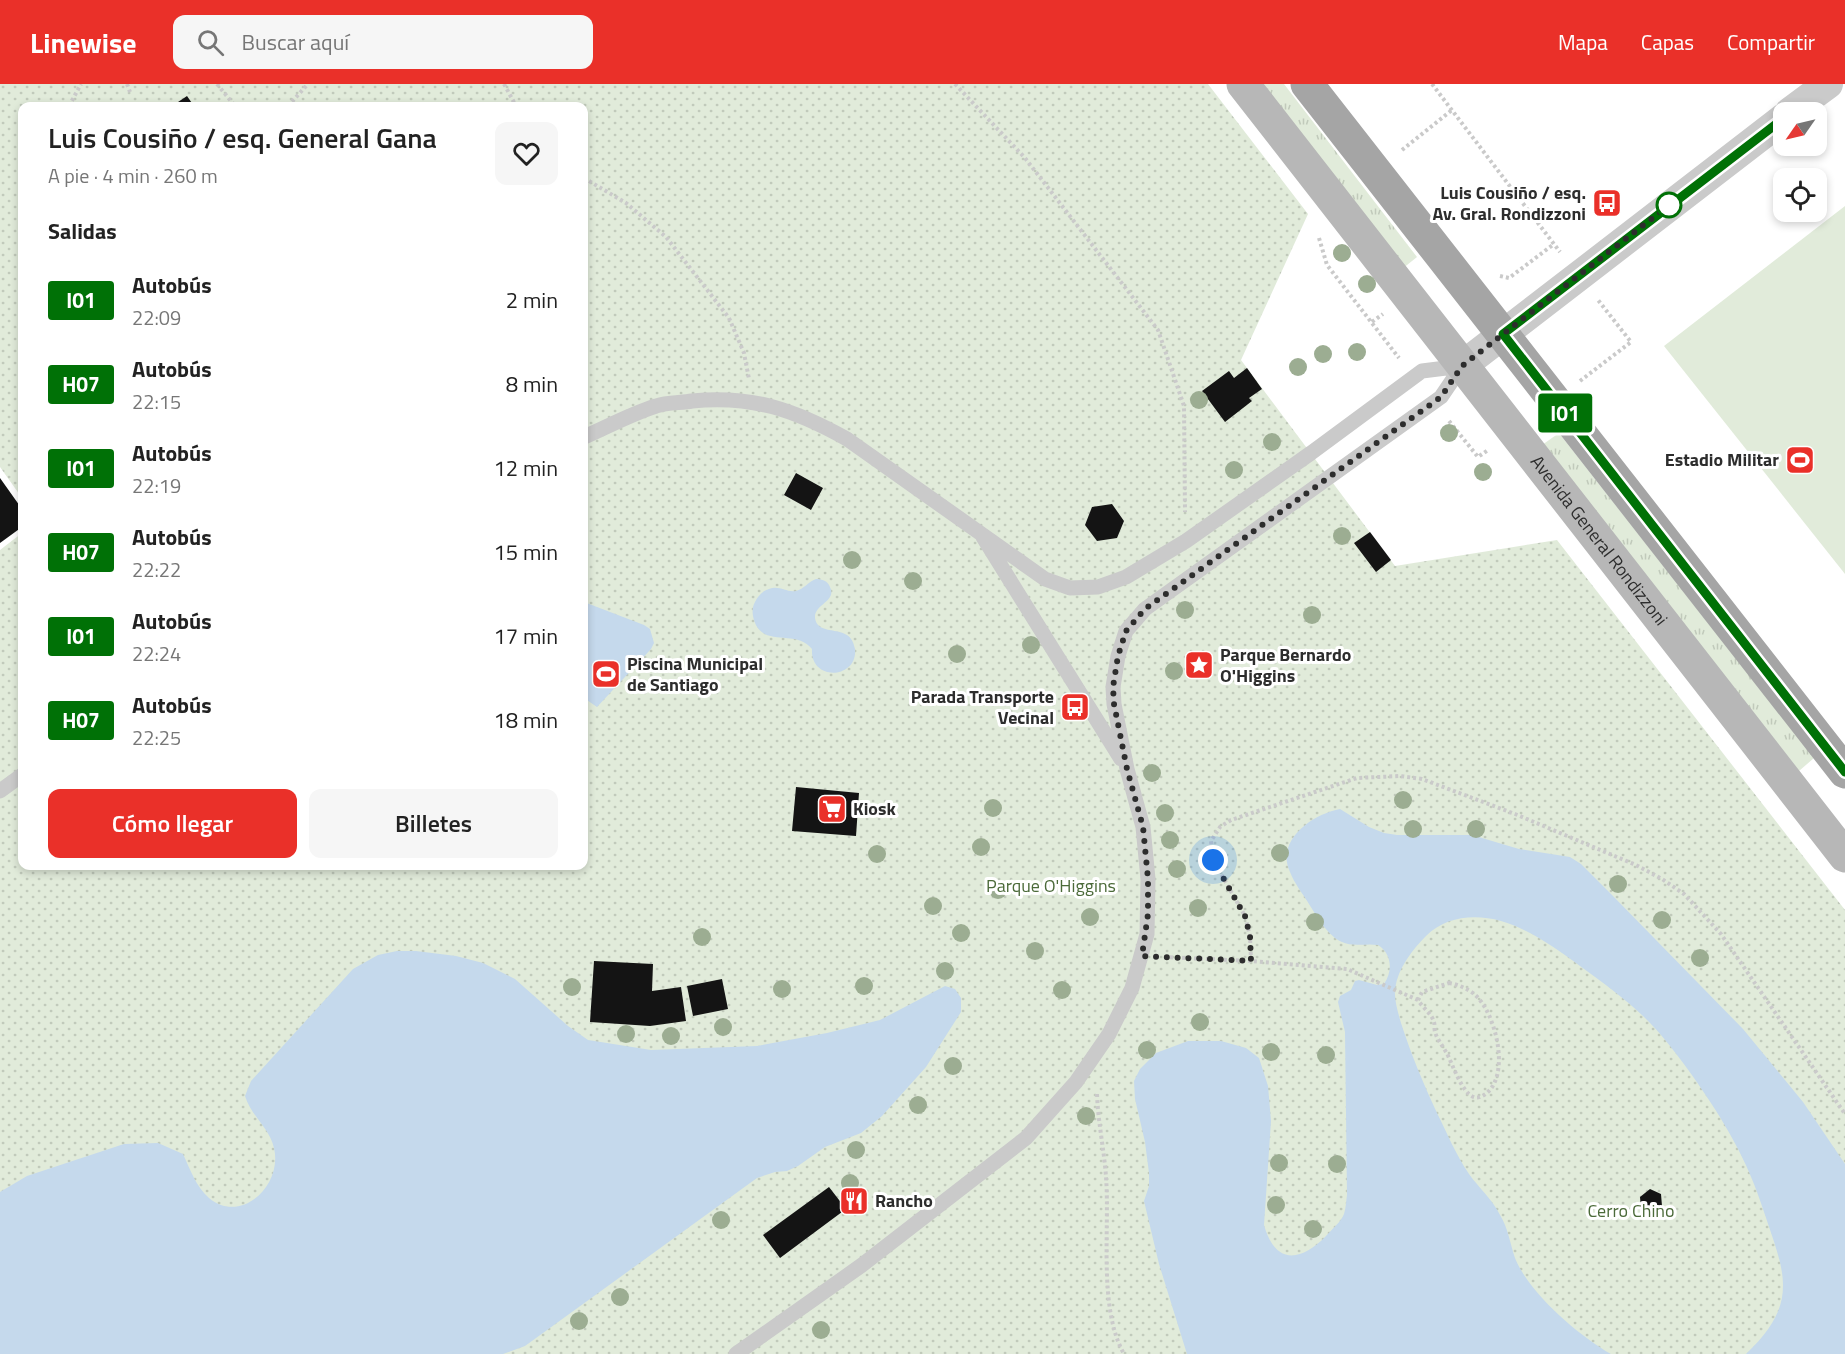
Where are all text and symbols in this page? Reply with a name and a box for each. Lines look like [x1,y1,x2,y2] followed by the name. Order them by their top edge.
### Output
[173,15,593,69] search box
[30,21,137,64] text: Linewise
[242,25,349,59] text: Buscar aquí
[194,26,227,59] icon: search
[1558,26,1608,58] text: Mapa
[1641,26,1694,58] text: Capas
[1727,26,1815,58] text: Compartir
[1773,102,1827,156] north arrow
[1773,102,1827,222] map controls
[48,116,437,159] text: Luis Cousiño / esq. General Gana
[495,122,558,185] button: heart
[48,160,218,191] text: A pie · 4 min · 260 m
[1773,168,1827,222] button: locate
[1432,179,1586,227] place label: Luis Cousiño / esq. Av. Gral. Rondizzoni
[1591,187,1623,219] bus stop icon: Luis Cousiño / esq. Av. Gral. Rondizzoni
[1656,192,1682,218] unlabelled marker
[48,214,117,248] text: Salidas
[132,268,212,302] text: Autobús
[506,283,558,317] text: 2 min
[66,284,96,316] text: I01
[132,302,181,333] text: 22:09
[132,352,212,386] text: Autobús
[506,367,558,401] text: 8 min
[62,368,100,400] text: H07
[132,386,181,417] text: 22:15
[1530,394,1600,432] line badge: I01
[1550,397,1580,429] text: I01
[132,436,212,470] text: Autobús
[1784,444,1816,476] sports icon: Estadio Militar
[1665,446,1779,473] place label: Estadio Militar
[1524,449,1675,631] street label: Avenida General Rondizzoni
[493,451,558,485] text: 12 min
[66,452,96,484] text: I01
[132,470,181,501] text: 22:19
[132,520,212,554] text: Autobús
[493,535,558,569] text: 15 min
[62,536,100,568] text: H07
[132,554,181,585] text: 22:22
[132,604,212,638] text: Autobús
[493,619,558,653] text: 17 min
[66,620,96,652] text: I01
[132,638,181,669] text: 22:24
[1220,641,1351,689] place label: Parque Bernardo O'Higgins
[1183,649,1215,681] place icon: Parque Bernardo O'Higgins
[627,650,763,698] place label: Piscina Municipal de Santiago
[590,658,622,690] sports icon: Piscina Municipal de Santiago
[911,683,1054,731] place label: Parada Transporte Vecinal
[132,688,212,722] text: Autobús
[1059,691,1091,723] bus stop icon: Parada Transporte Vecinal
[493,703,558,737] text: 18 min
[62,704,100,736] text: H07
[132,722,181,753] text: 22:25
[48,789,297,858] button: Cómo llegar
[309,789,558,858] button: Billetes
[816,793,848,825] supermarket icon: Kiosk
[853,795,896,822] place label: Kiosk
[1198,845,1228,875] your location
[986,872,1116,899] park label: Parque O'Higgins
[838,1185,870,1217] restaurant icon: Rancho
[875,1187,933,1214] place label: Rancho
[1587,1197,1675,1224] park label: Cerro Chino

